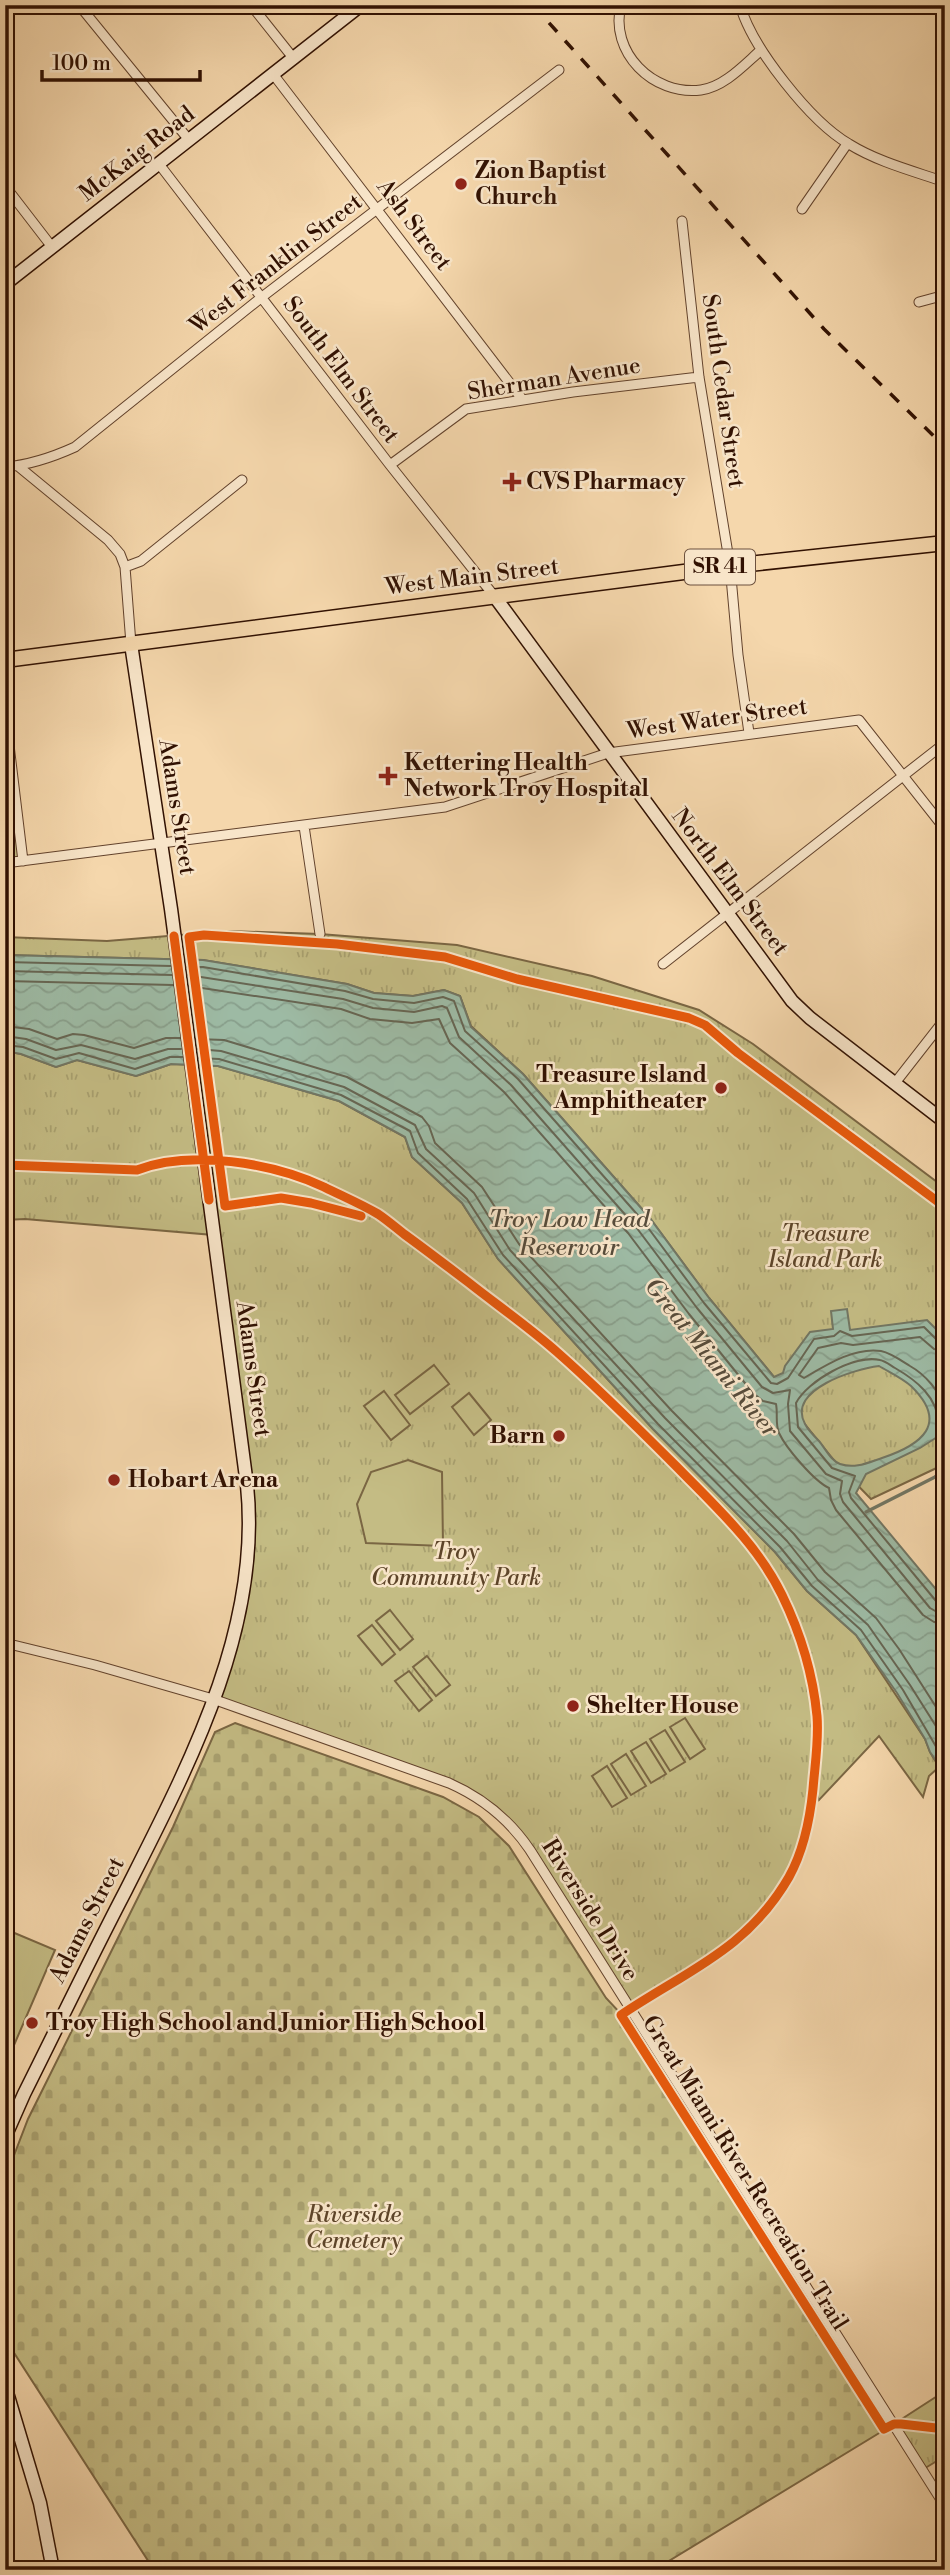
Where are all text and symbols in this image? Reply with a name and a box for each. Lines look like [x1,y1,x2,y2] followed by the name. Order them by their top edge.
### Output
[42,38,200,82] scale bar
[52,51,111,77] text: 100 m
[74,100,200,208] street label: McKaig Road
[475,157,607,211] place label: Zion Baptist Church
[370,173,457,276] street label: Ash Street
[453,176,469,192] marker: Zion Baptist Church
[183,188,368,341] street label: West Franklin Street
[277,291,405,449] street label: South Elm Street
[696,292,750,490] street label: South Cedar Street
[465,351,643,407] street label: Sherman Avenue
[526,468,685,496] place label: CVS Pharmacy
[504,474,520,490] marker: CVS Pharmacy
[685,550,755,584] road number: SR 41
[383,552,560,602] street label: West Main Street
[624,692,809,746] street label: West Water Street
[152,736,202,877] street label: Adams Street
[404,749,649,803] place label: Kettering Health Network Troy Hospital
[378,766,398,786] marker: Kettering Health Network Troy Hospital
[665,803,795,961] street label: North Elm Street
[536,1061,707,1115] place label: Treasure Island Amphitheater
[713,1080,729,1096] marker: Treasure Island Amphitheater
[489,1205,651,1263] water label: Troy Low Head Reservoir
[767,1220,882,1274] park label: Treasure Island Park
[638,1272,785,1444] water label: Great Miami River
[229,1298,276,1439] street label: Adams Street
[490,1422,545,1450] place label: Barn
[551,1428,567,1444] marker: Barn
[128,1466,279,1494] place label: Hobart Arena
[106,1472,122,1488] marker: Hobart Arena
[371,1538,541,1592] park label: Troy Community Park
[587,1692,739,1720] place label: Shelter House
[565,1698,581,1714] marker: Shelter House
[535,1834,645,1986] street label: Riverside Drive
[43,1852,131,1989] street label: Adams Street
[46,2009,485,2037] place label: Troy High School and Junior High School
[636,2010,854,2336] street label: Great Miami River Recreation Trail
[24,2015,40,2031] marker: Troy High School and Junior High School
[306,2201,403,2255] park label: Riverside Cemetery

